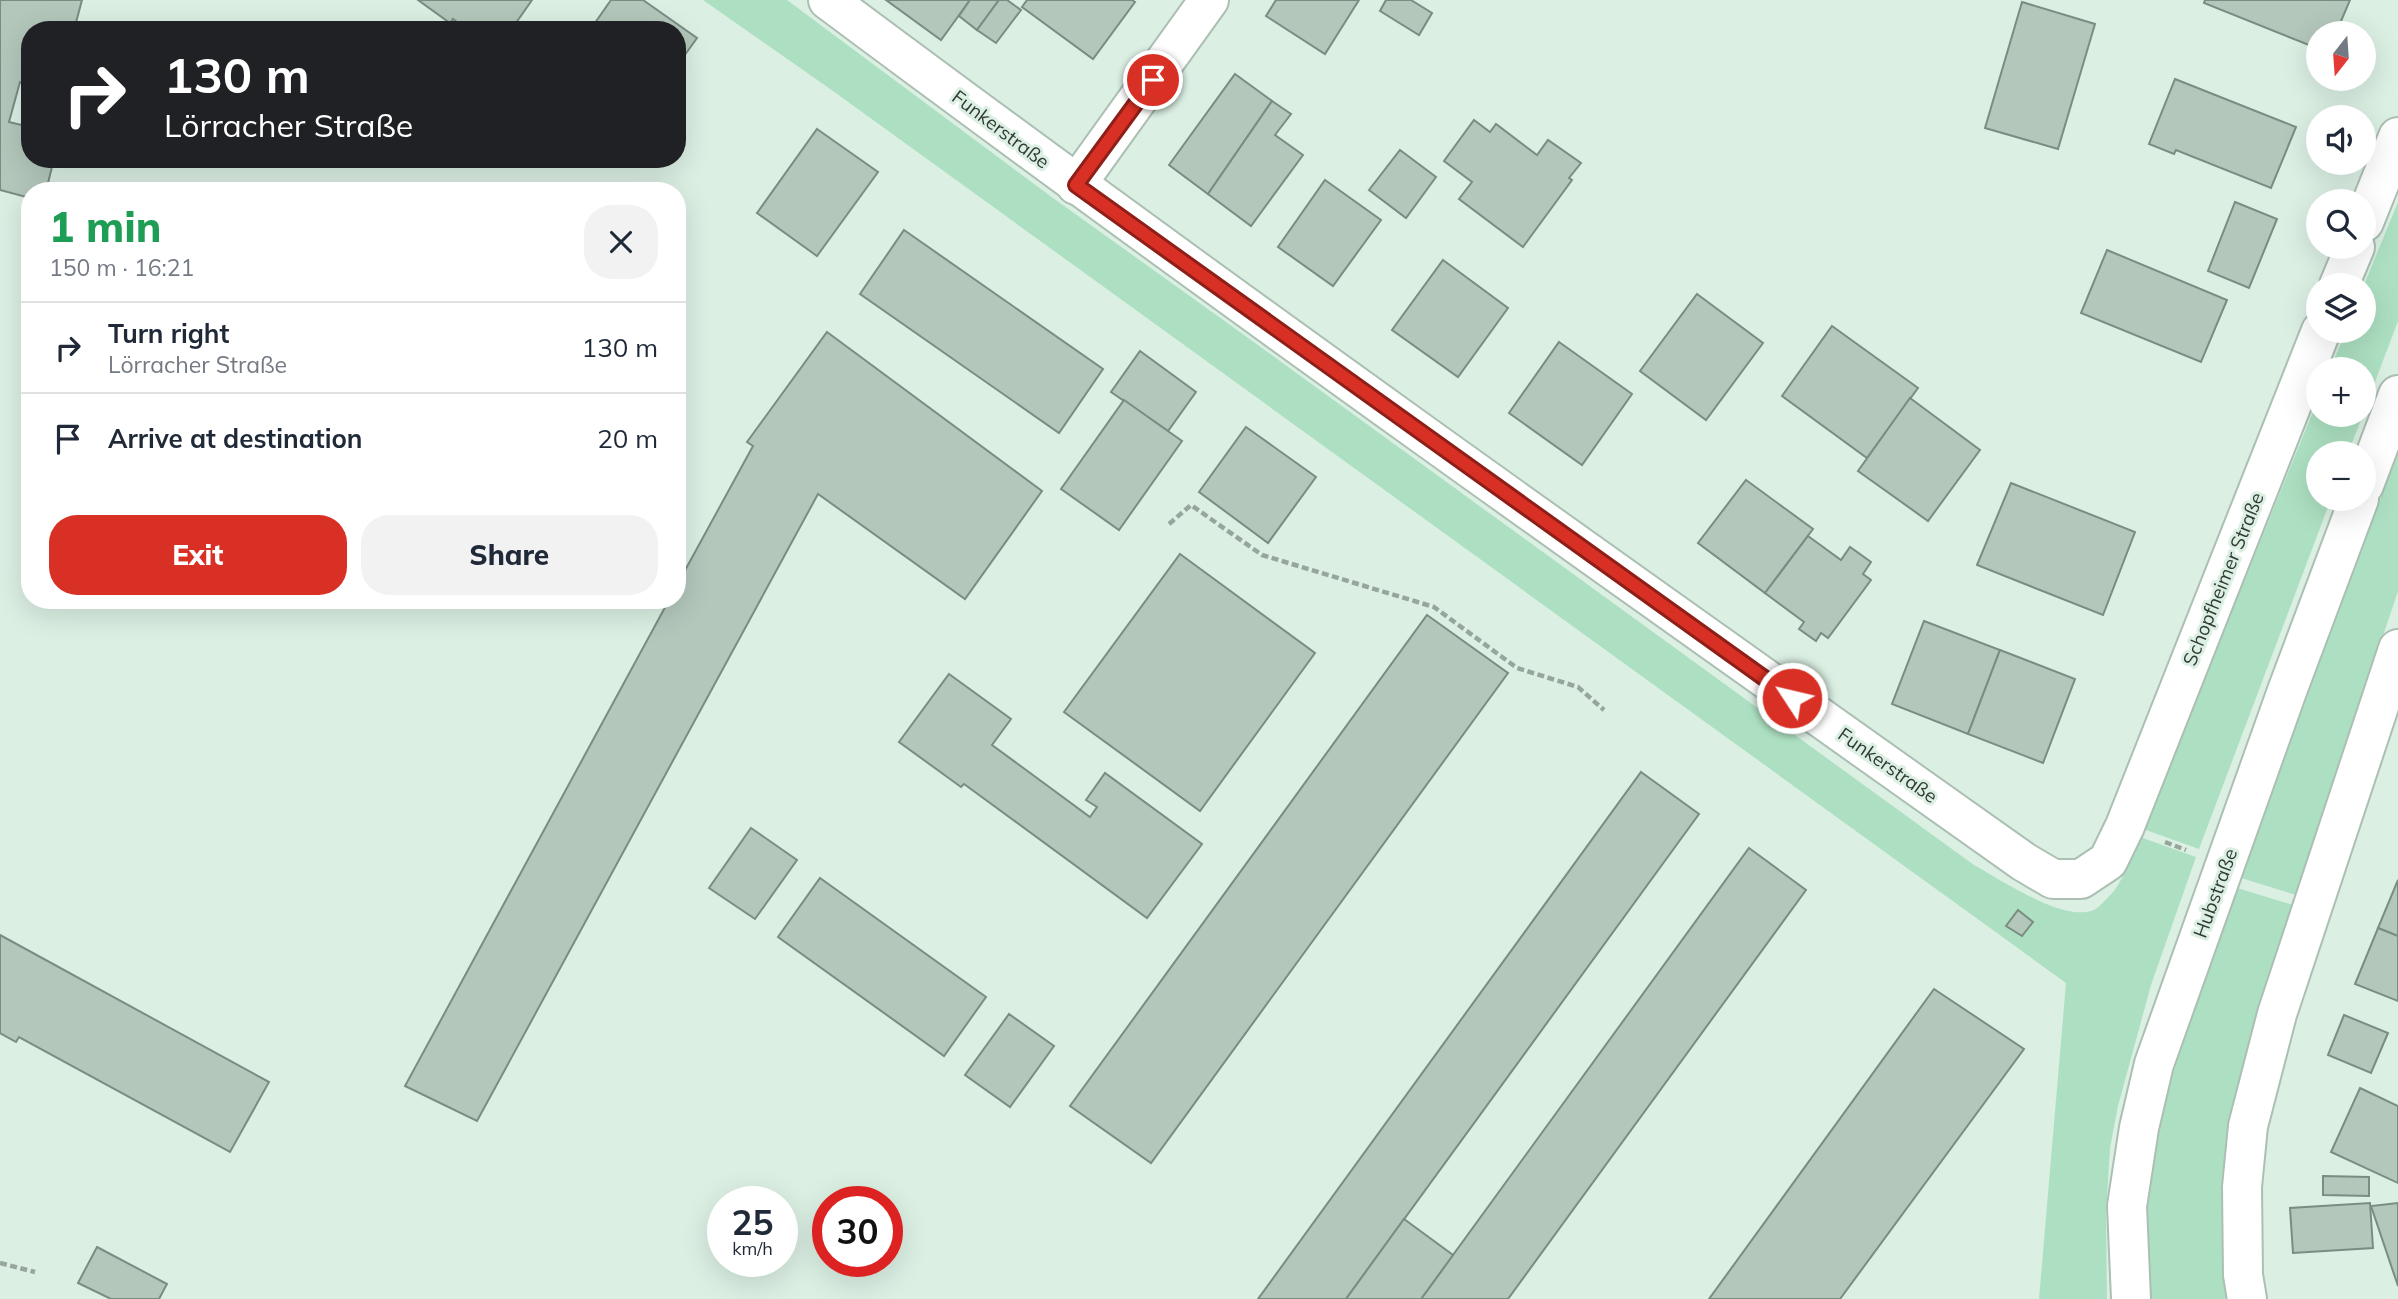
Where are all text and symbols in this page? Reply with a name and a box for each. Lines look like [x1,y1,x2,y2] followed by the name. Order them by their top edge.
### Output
[2306,21,2376,91] north arrow
[2306,21,2376,511] map controls
[164,44,310,105] text: 130 m
[49,49,140,140] icon: right
[1123,50,1183,110] pin
[1134,61,1172,99] icon: arrive
[948,85,1054,173] street label: Funkerstraße
[164,105,413,145] text: Lörracher Straße
[2306,105,2376,175] button: sound
[2306,189,2376,259] button: search
[49,200,162,253] text: 1 min
[584,205,658,279] button: close
[49,253,194,282] text: 150 m · 16:21
[2306,273,2376,343] button: layers
[108,317,229,350] text: Turn right
[49,329,87,367] icon: right
[582,331,658,364] text: 130 m
[108,350,287,379] text: Lörracher Straße
[2306,357,2376,427] button: +
[49,420,87,458] icon: arrive
[108,422,363,455] text: Arrive at destination
[597,422,658,455] text: 20 m
[2306,441,2376,511] button: −
[2177,489,2269,669] street label: Schopfheimer Straße
[49,515,347,595] button: Exit
[361,515,658,595] button: Share
[1755,661,1829,735] position arrow
[1834,722,1942,808] street label: Funkerstraße
[2188,845,2242,941] street label: Hubstraße
[812,1186,903,1277] speed limit sign: 30
[731,1200,774,1244] text: 25
[732,1237,773,1260] text: km/h

